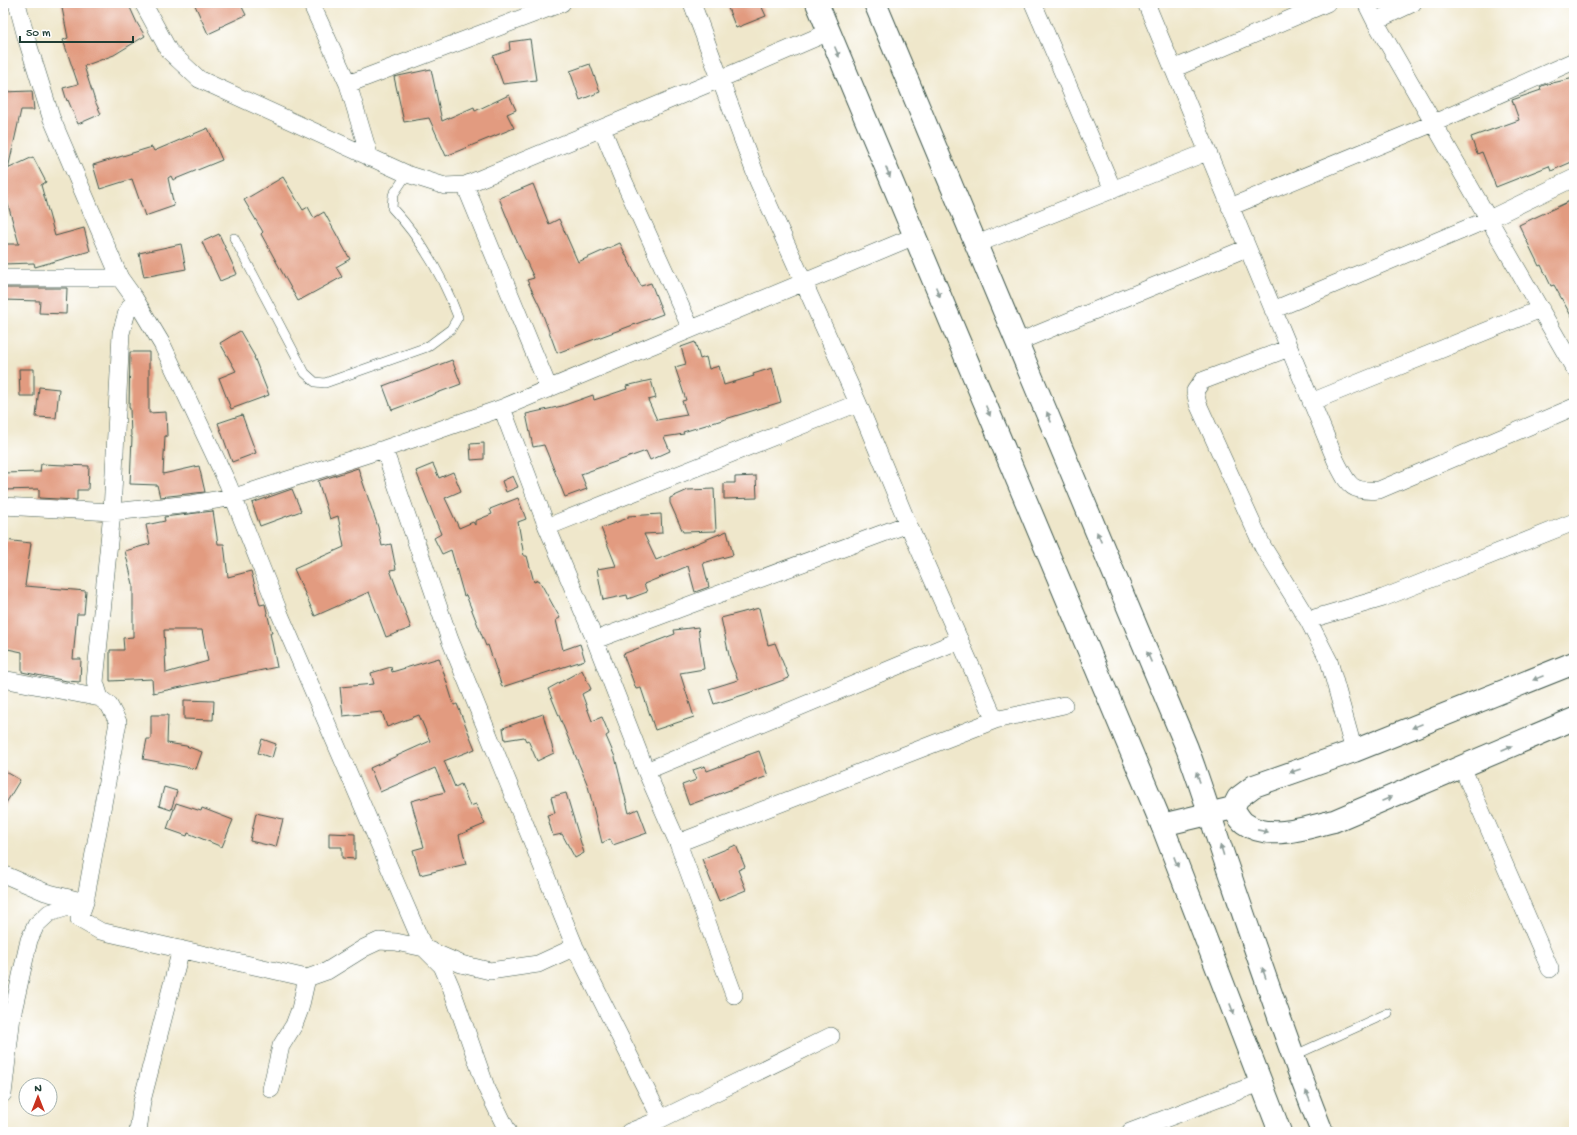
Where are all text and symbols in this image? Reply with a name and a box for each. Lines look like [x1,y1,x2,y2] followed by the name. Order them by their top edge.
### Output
[20,18,133,44] scale bar
[26,27,51,41] text: 50 m
[834,46,840,57] one-way arrow
[885,166,891,178] one-way arrow
[935,286,941,297] one-way arrow
[985,406,991,417] one-way arrow
[1046,411,1052,422] one-way arrow
[1096,531,1102,542] one-way arrow
[1146,651,1152,662] one-way arrow
[1532,675,1543,681] one-way arrow
[1411,724,1423,730] one-way arrow
[1501,745,1512,751] one-way arrow
[1289,768,1301,774] one-way arrow
[1195,771,1201,783] one-way arrow
[1381,795,1393,802] one-way arrow
[1257,828,1269,834] one-way arrow
[1219,844,1225,856] one-way arrow
[1174,856,1180,868] one-way arrow
[1261,967,1267,979] one-way arrow
[1230,1004,1236,1016] one-way arrow
[18,1077,58,1117] north arrow
[34,1083,42,1095] text: N
[1304,1089,1310,1101] one-way arrow

